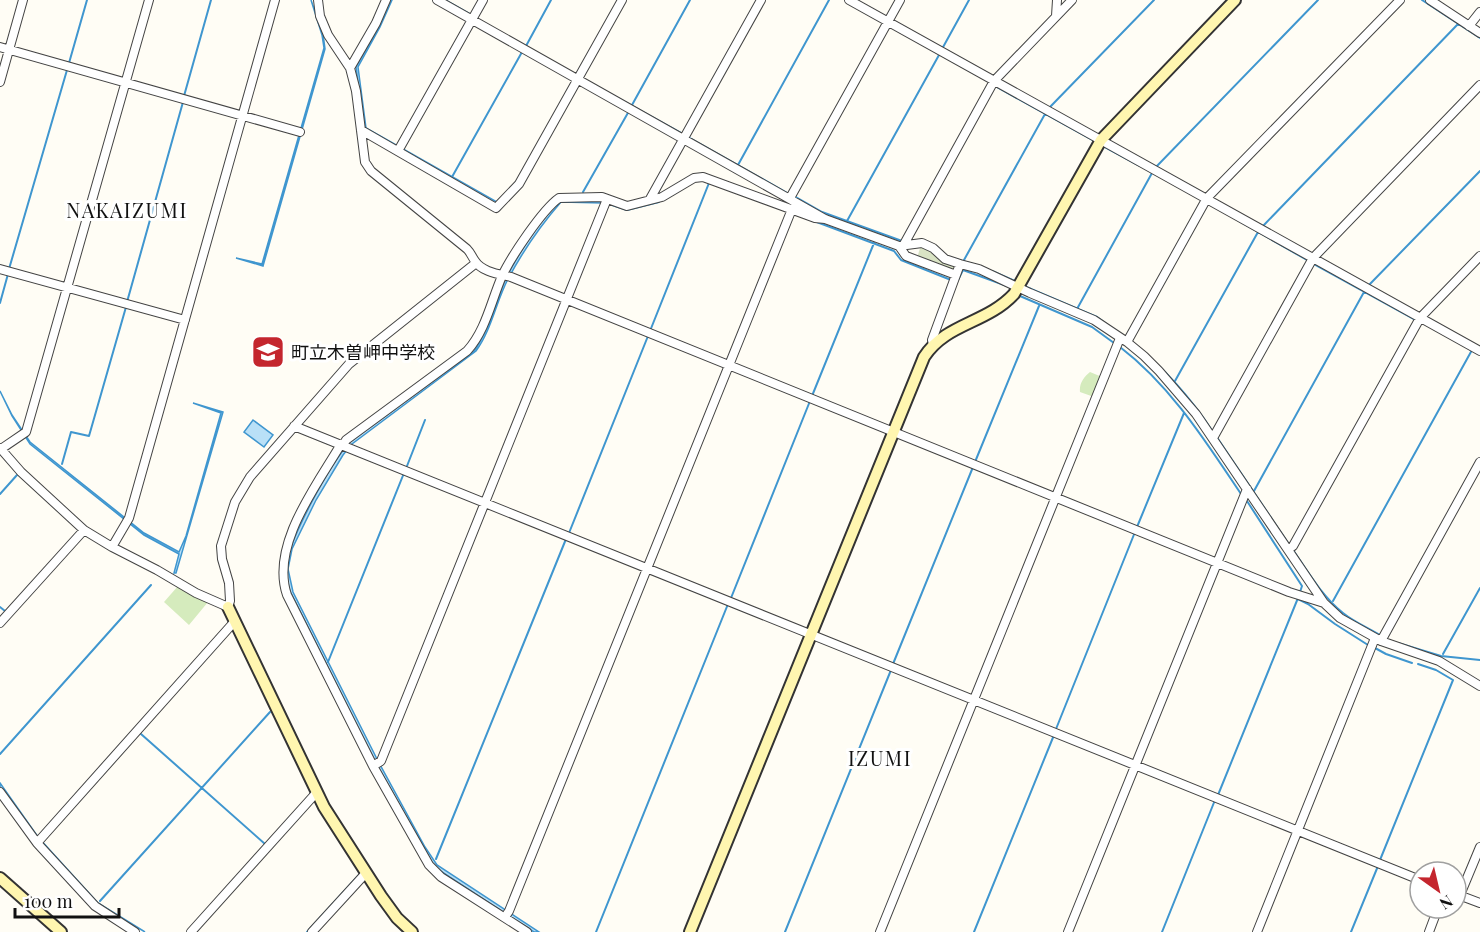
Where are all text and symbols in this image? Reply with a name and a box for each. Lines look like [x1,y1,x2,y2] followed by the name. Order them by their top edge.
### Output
[66,196,188,223] district label: NAKAIZUMI
[250,334,286,370] school or university icon: 町立木曽岬中学校
[291,340,435,364] place label: 町立木曽岬中学校
[848,744,912,771] district label: IZUMI
[1408,860,1468,920] north arrow
[15,881,118,919] scale bar
[24,889,73,913] text: 100 m
[1436,891,1457,915] text: N

